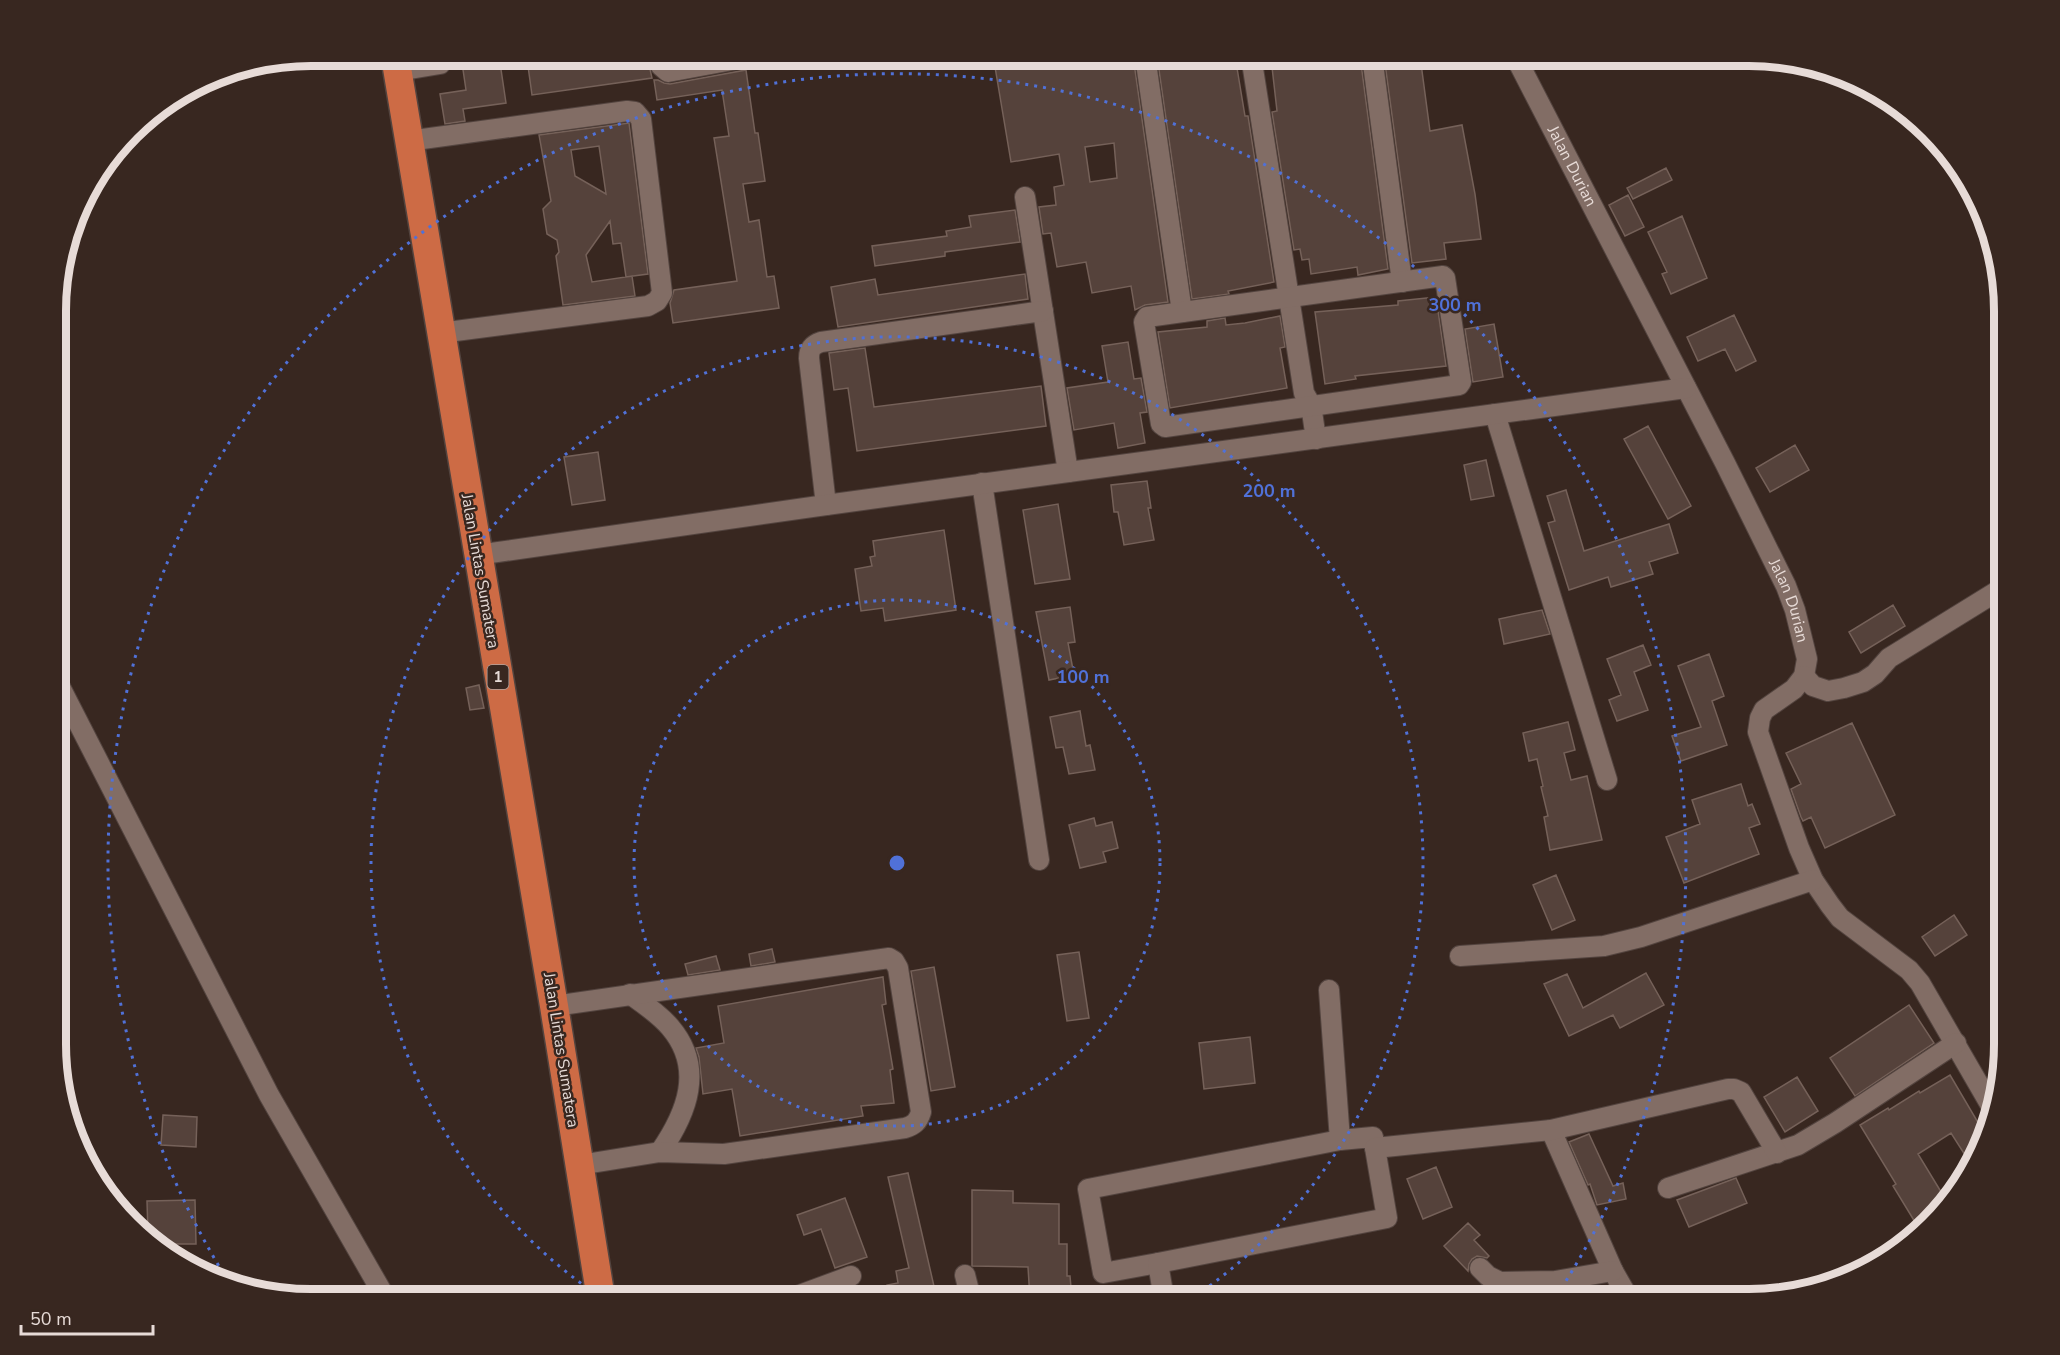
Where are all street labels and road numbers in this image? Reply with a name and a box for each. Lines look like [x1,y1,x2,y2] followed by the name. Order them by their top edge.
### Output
[1541,121,1602,210] street label: Jalan Durian
[455,491,504,650] street label: Jalan Lintas Sumatera
[1763,554,1814,645] street label: Jalan Durian
[488,665,508,689] road number: 1
[538,970,584,1129] street label: Jalan Lintas Sumatera

